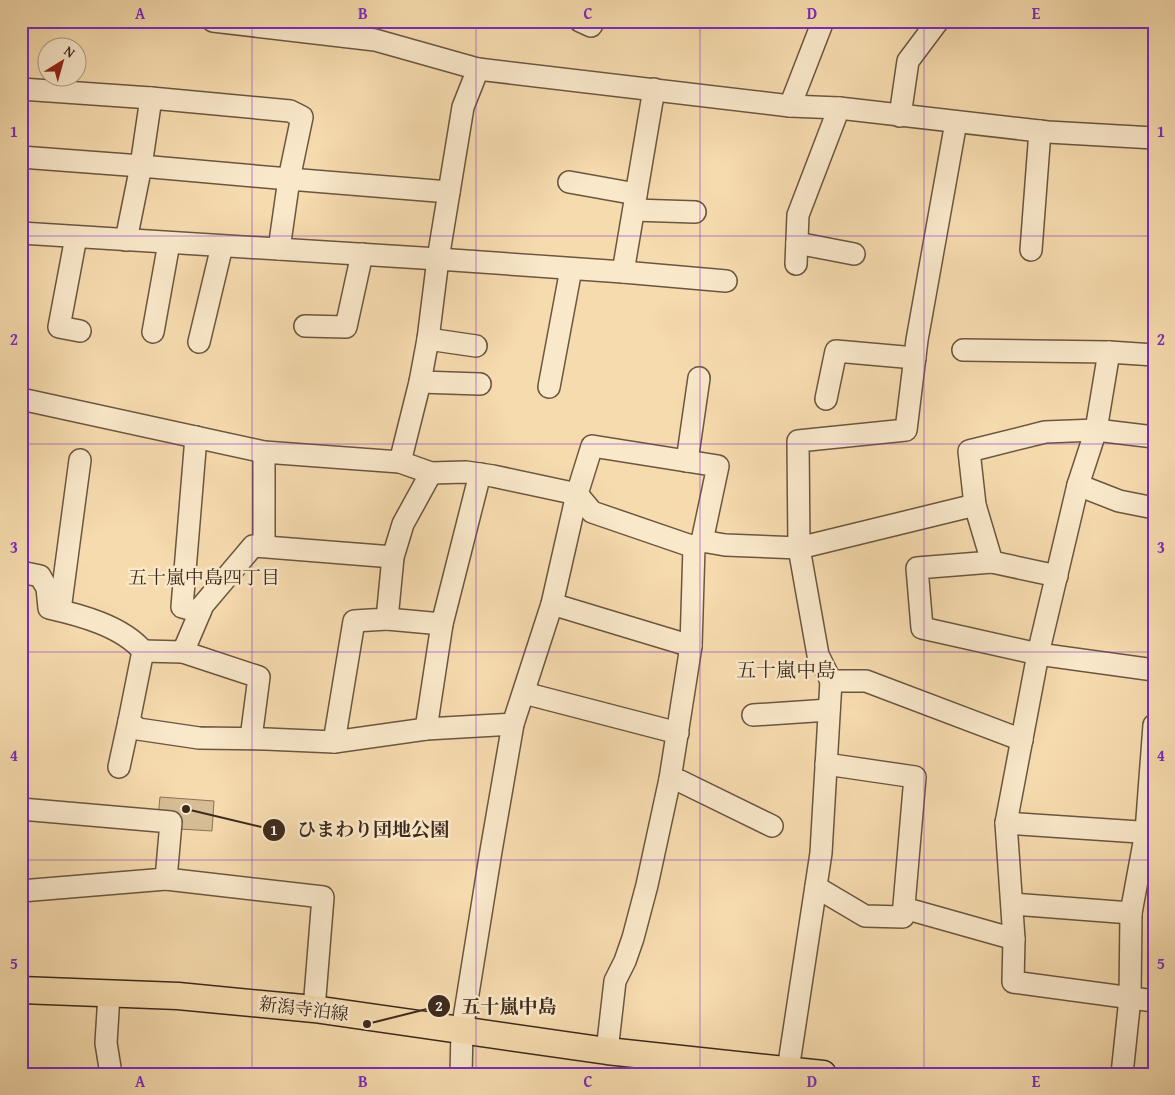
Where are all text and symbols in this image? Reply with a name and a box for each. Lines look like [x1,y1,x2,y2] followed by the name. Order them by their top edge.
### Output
[135,1,146,25] text: A
[358,1,368,25] text: B
[583,1,593,25] text: C
[807,1,817,25] text: D
[1032,1,1041,25] text: E
[38,38,88,88] north arrow
[60,41,80,63] text: N
[10,119,18,143] text: 1
[1157,119,1165,143] text: 1
[10,327,18,351] text: 2
[1157,327,1165,351] text: 2
[10,535,18,559] text: 3
[1157,535,1165,559] text: 3
[128,563,280,591] district label: 五十嵐中島四丁目
[736,655,836,684] district label: 五十嵐中島
[10,743,18,767] text: 4
[1157,743,1165,767] text: 4
[262,813,459,847] callout: ひまわり団地公園
[297,815,449,843] text: ひまわり団地公園
[270,819,278,840] text: 1
[10,951,18,975] text: 5
[1157,951,1165,975] text: 5
[426,989,566,1023] callout: 五十嵐中島
[258,990,350,1027] street label: 新潟寺泊線
[461,992,557,1020] text: 五十嵐中島
[435,995,443,1016] text: 2
[135,1069,146,1093] text: A
[358,1069,368,1093] text: B
[583,1069,593,1093] text: C
[807,1069,817,1093] text: D
[1032,1069,1041,1093] text: E

